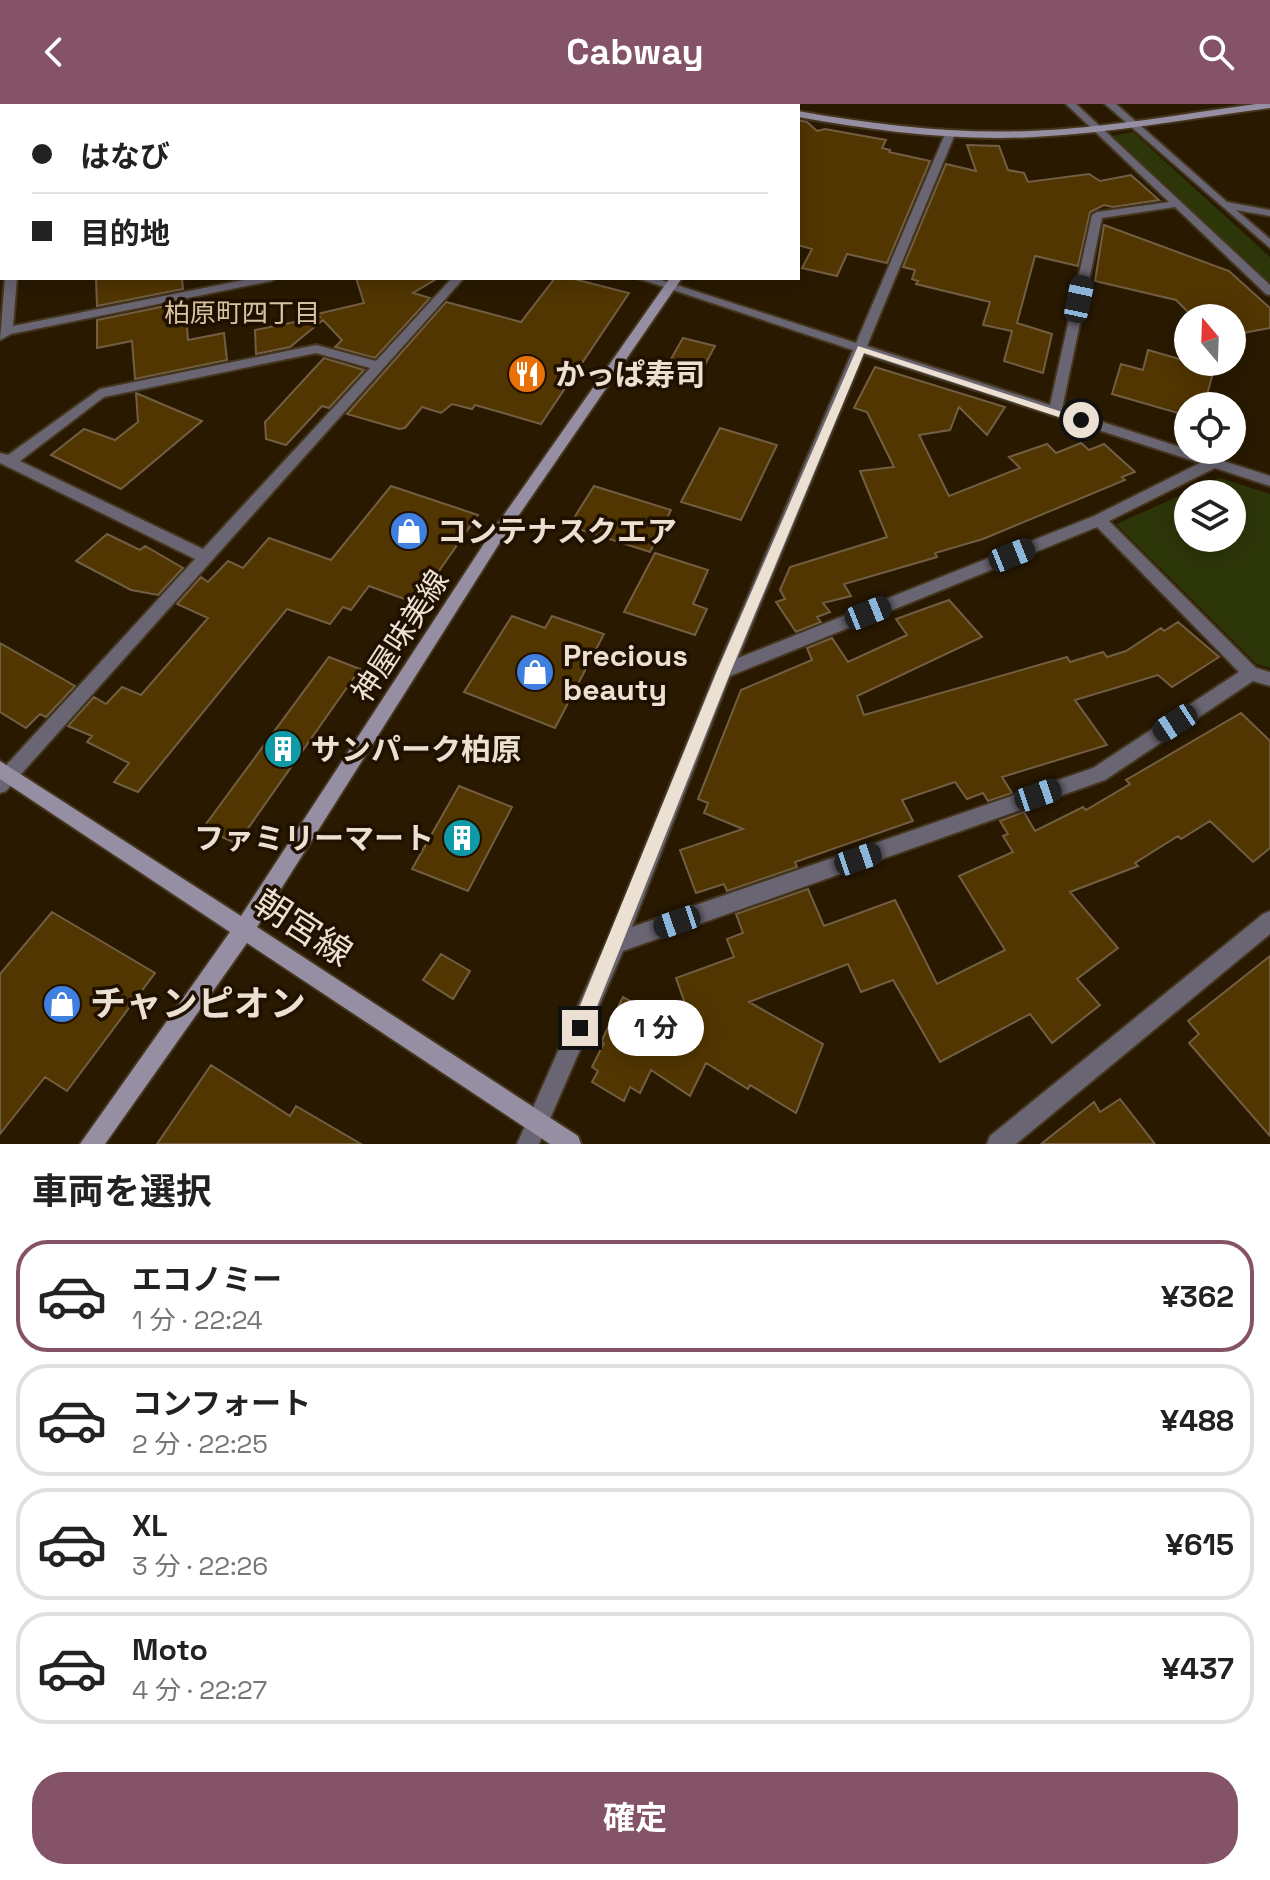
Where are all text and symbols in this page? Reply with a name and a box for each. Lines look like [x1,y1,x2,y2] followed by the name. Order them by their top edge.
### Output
[566,29,704,75] text: Cabway
[32,30,76,74] icon: back
[1194,30,1238,74] icon: search
[80,137,170,176] text: はなび
[80,214,170,253] text: 目的地
[1062,273,1096,325] car
[164,296,320,330] district label: 柏原町四丁目
[1174,304,1246,376] north arrow
[1174,304,1246,552] map controls
[506,353,548,395] restaurant icon: かっぱ寿司
[555,355,705,394] place label: かっぱ寿司
[1174,392,1246,464] button: locate
[1063,402,1099,438] route start
[1174,480,1246,552] button: layers
[388,510,430,552] shop icon: コンテナスクエア
[437,512,677,551] place label: コンテナスクエア
[985,535,1039,575] car
[343,562,457,710] street label: 神屋味美線
[841,593,895,633] car
[563,636,688,709] place label: Precious beauty
[514,651,556,693] shop icon: Precious beauty
[1148,700,1202,746] car
[262,728,304,770] building icon: サンパーク柏原
[311,730,521,769] place label: サンパーク柏原
[1011,776,1065,814] car
[441,817,483,859] building icon: ファミリーマート
[194,819,434,858] place label: ファミリーマート
[831,840,885,878] car
[245,879,361,977] street label: 朝宮線
[650,903,704,941] car
[90,981,306,1027] place label: チャンピオン
[41,983,83,1025] shop icon: チャンピオン
[608,1000,704,1056] callout: 1 分
[562,1010,598,1046] route end
[634,1011,678,1045] text: 1 分
[32,1169,212,1215] text: 車両を選択
[36,1260,108,1332] icon: car
[132,1260,282,1299] text: エコノミー
[1161,1277,1234,1316] text: ¥362
[132,1303,263,1337] text: 1 分 · 22:24
[36,1384,108,1456] icon: car
[132,1384,311,1423] text: コンフォート
[1160,1401,1234,1440] text: ¥488
[132,1427,268,1461] text: 2 分 · 22:25
[132,1506,168,1545] text: XL
[36,1508,108,1580] icon: car
[1165,1525,1234,1564] text: ¥615
[132,1549,268,1583] text: 3 分 · 22:26
[132,1630,208,1669] text: Moto
[36,1632,108,1704] icon: car
[1161,1649,1234,1688] text: ¥437
[132,1673,267,1707] text: 4 分 · 22:27
[32,1772,1238,1864] button: 確定

